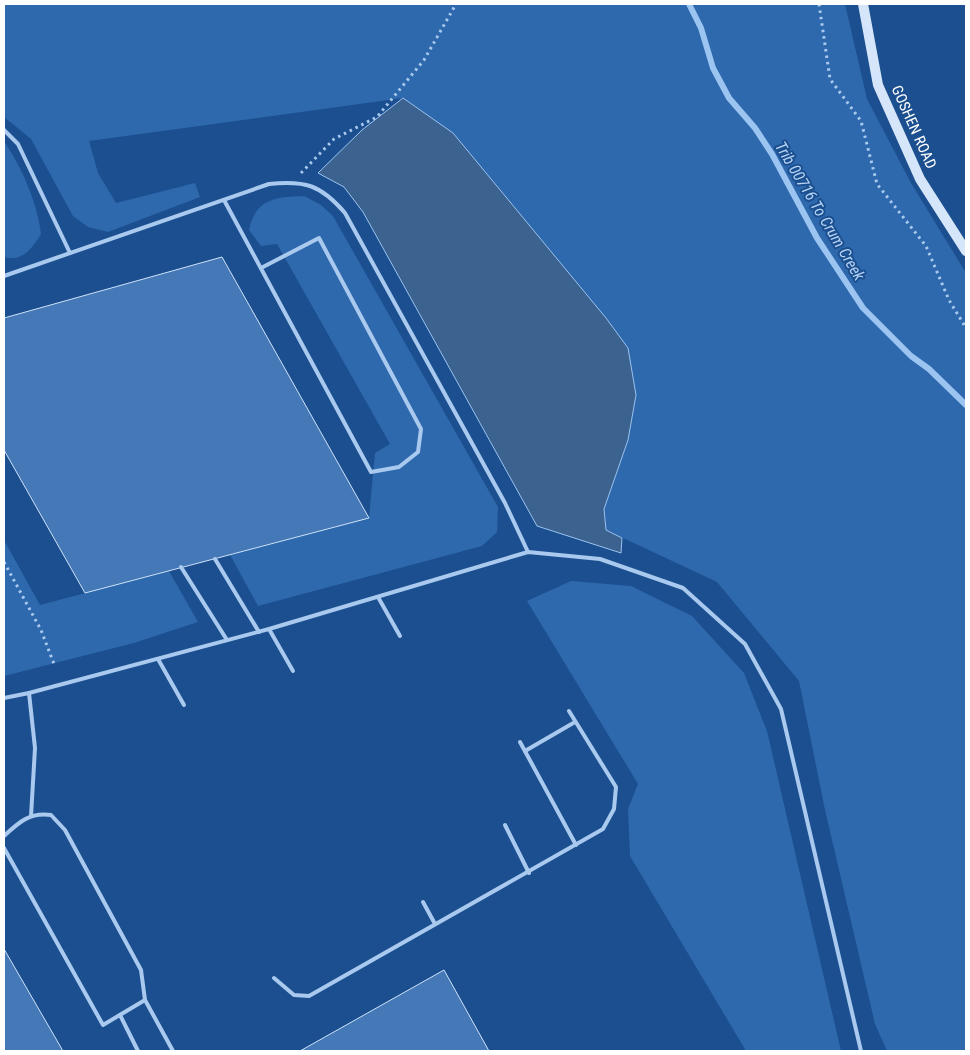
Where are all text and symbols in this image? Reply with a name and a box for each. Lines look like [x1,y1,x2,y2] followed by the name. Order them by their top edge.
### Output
[888,83,940,171] street label: GOSHEN ROAD
[771,138,870,285] water label: Trib 00716 To Crum Creek

